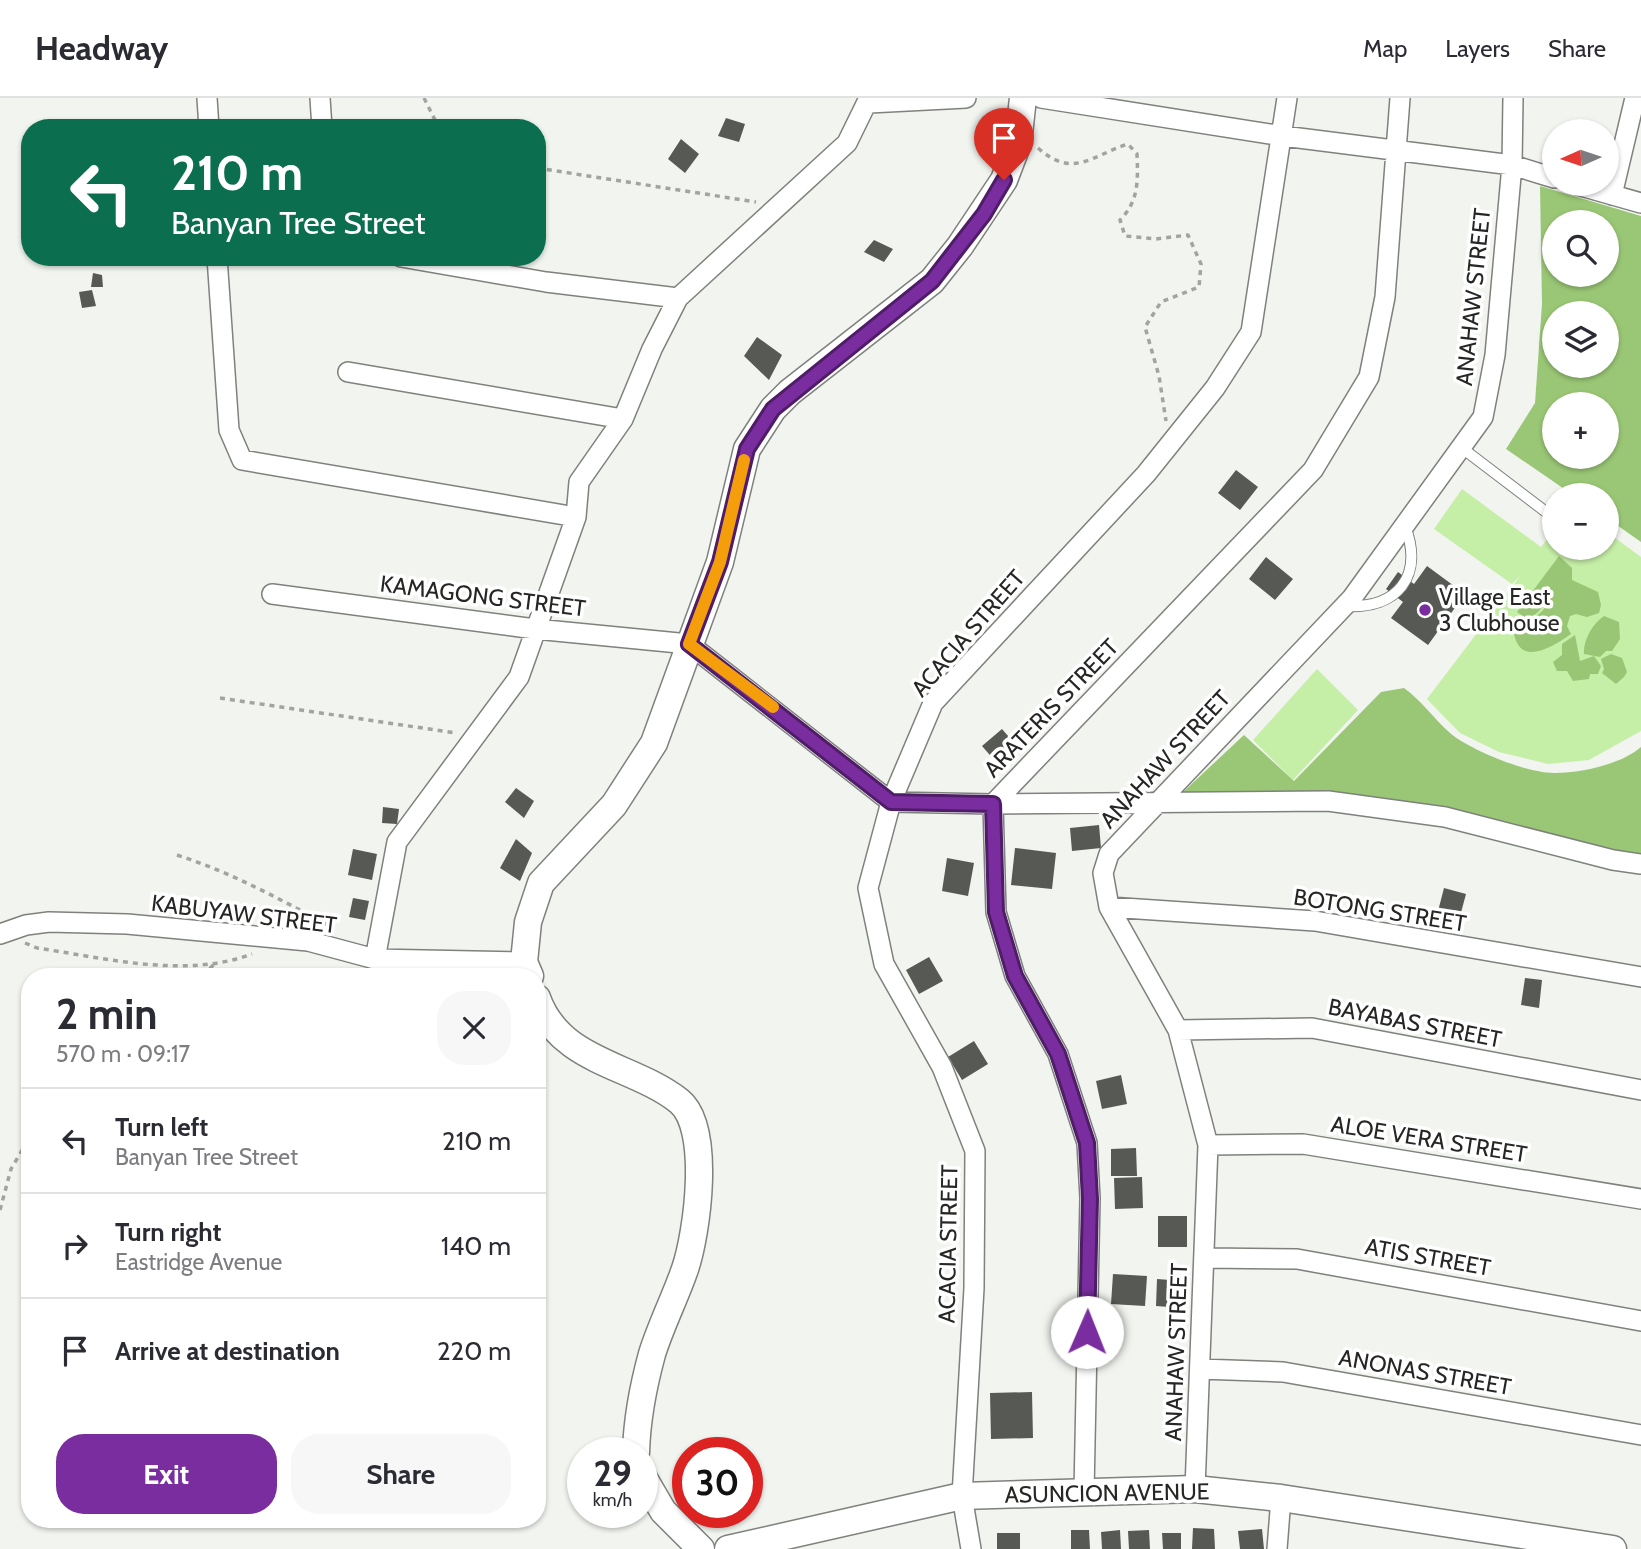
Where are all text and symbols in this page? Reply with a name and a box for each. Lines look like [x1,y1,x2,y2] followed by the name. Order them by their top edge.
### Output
[35,28,168,68] text: Headway
[1363,34,1407,63] text: Map
[1445,34,1510,63] text: Layers
[1548,34,1606,63] text: Share
[974,108,1034,180] pin
[985,119,1023,157] icon: arrive
[1542,119,1619,196] north arrow
[1542,119,1619,560] map controls
[171,143,303,202] text: 210 m
[56,147,147,238] icon: left
[171,203,425,242] text: Banyan Tree Street
[1450,207,1496,387] street label: ANAHAW STREET
[1542,210,1619,287] button: search
[1542,301,1619,378] button: layers
[1542,392,1619,469] button: +
[1542,483,1619,560] button: −
[905,564,1031,702] street label: ACACIA STREET
[379,569,587,623] street label: KAMAGONG STREET
[1439,583,1560,637] place label: Village East 3 Clubhouse
[1417,602,1433,618] marker: Village East 3 Clubhouse
[978,633,1124,783] street label: ARATERIS STREET
[1094,684,1236,834] street label: ANAHAW STREET
[1292,883,1468,937] street label: BOTONG STREET
[150,889,338,939] street label: KABUYAW STREET
[56,988,157,1040] text: 2 min
[437,991,511,1065] button: close
[1326,992,1504,1054] street label: BAYABAS STREET
[56,1040,190,1068] text: 570 m · 09:17
[1329,1110,1529,1168] street label: ALOE VERA STREET
[115,1111,208,1143] text: Turn left
[56,1122,94,1160] icon: left
[442,1125,511,1157] text: 210 m
[115,1143,298,1171] text: Banyan Tree Street
[933,1164,963,1324] street label: ACACIA STREET
[115,1216,221,1248] text: Turn right
[56,1227,94,1265] icon: right
[441,1230,511,1262] text: 140 m
[1363,1232,1493,1282] street label: ATIS STREET
[115,1248,282,1276] text: Eastridge Avenue
[1159,1262,1193,1442] street label: ANAHAW STREET
[1050,1295,1124,1369] position arrow
[56,1332,94,1370] icon: arrive
[115,1335,340,1367] text: Arrive at destination
[437,1335,511,1367] text: 220 m
[1337,1343,1513,1401] street label: ANONAS STREET
[56,1434,277,1514] button: Exit
[291,1434,511,1514] button: Share
[672,1437,763,1528] speed limit sign: 30
[593,1452,632,1495] text: 29
[1004,1477,1210,1509] street label: ASUNCION AVENUE
[593,1489,632,1511] text: km/h

